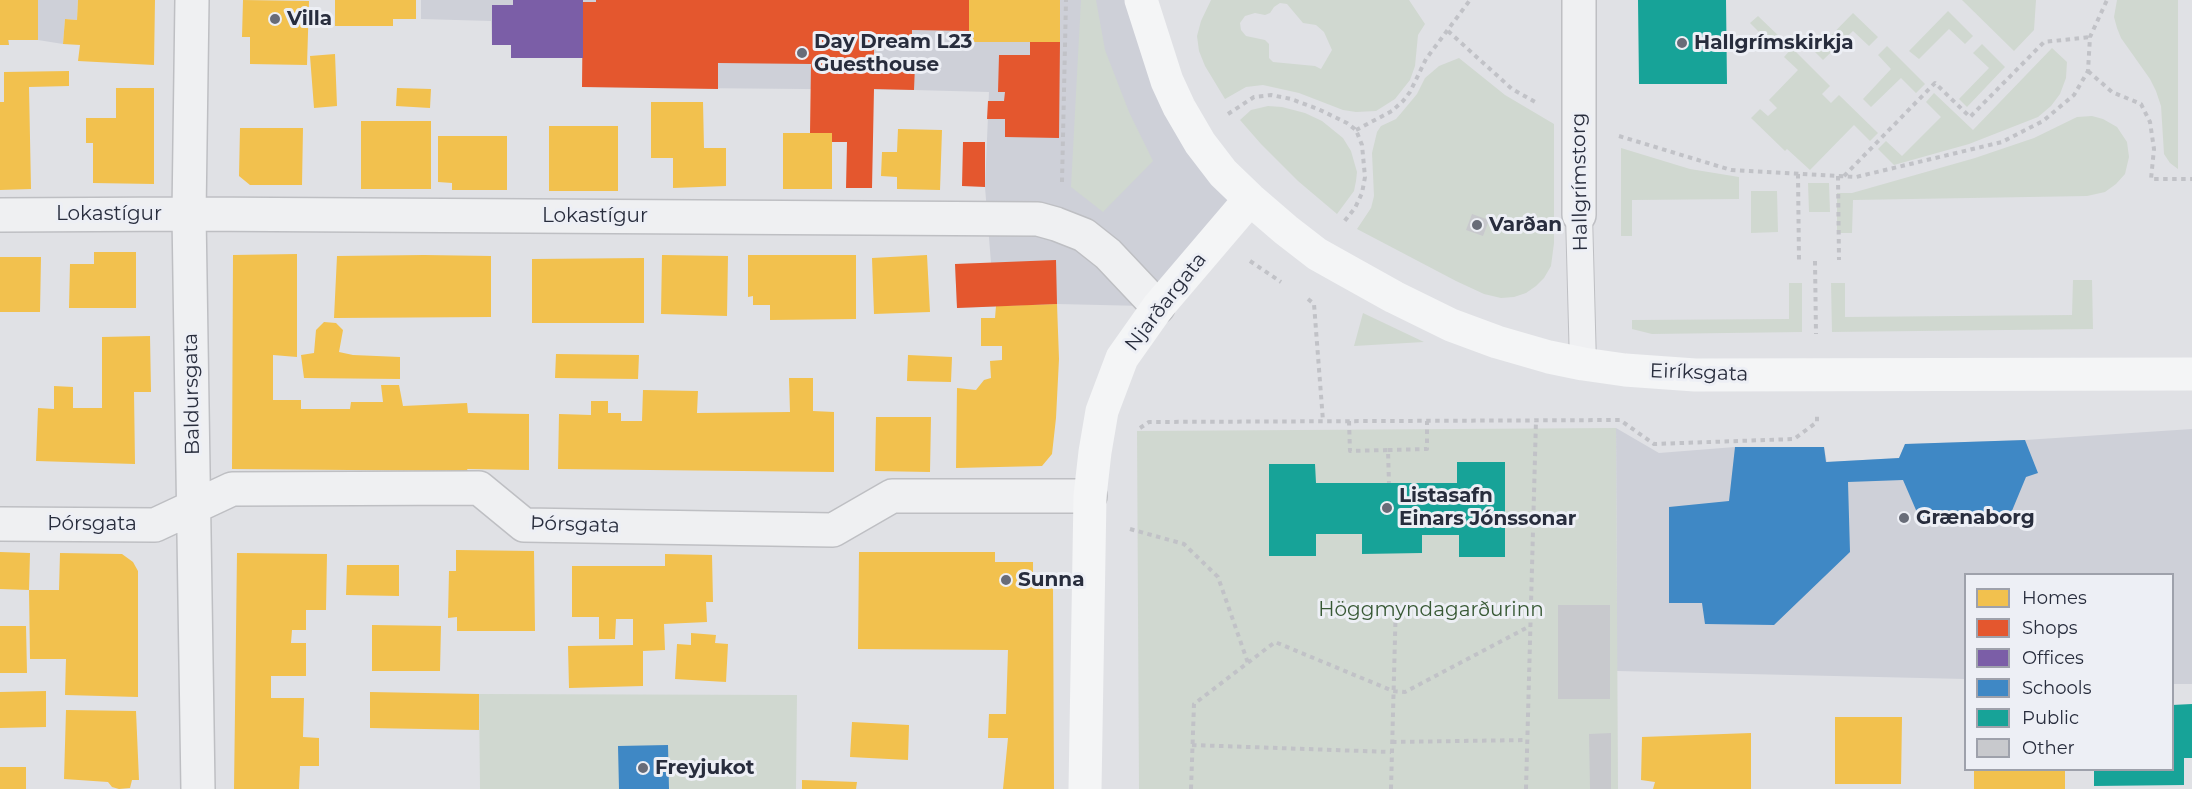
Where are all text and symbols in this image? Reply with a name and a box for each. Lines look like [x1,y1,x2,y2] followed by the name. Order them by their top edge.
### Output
[287,7,332,31] place label: Villa
[268,12,282,26] marker: Villa
[814,30,972,77] place label: Day Dream L23 Guesthouse
[1694,31,1854,55] place label: Hallgrímskirkja
[1675,36,1689,50] marker: Hallgrímskirkja
[795,46,809,60] marker: Day Dream L23 Guesthouse
[1567,113,1593,251] street label: Hallgrímstorg
[56,202,162,226] street label: Lokastígur
[542,204,648,228] street label: Lokastígur
[1489,213,1562,237] place label: Varðan
[1470,218,1484,232] marker: Varðan
[1120,248,1212,356] street label: Njarðargata
[179,333,205,455] street label: Baldursgata
[1649,359,1749,387] street label: Eiríksgata
[1399,484,1576,531] place label: Listasafn Einars Jónssonar
[1380,501,1394,515] marker: Listasafn Einars Jónssonar
[1916,506,2035,530] place label: Grænaborg
[530,511,620,539] street label: Þórsgata
[1897,511,1911,525] marker: Grænaborg
[47,512,137,536] street label: Þórsgata
[1018,568,1084,592] place label: Sunna
[999,573,1013,587] marker: Sunna
[1964,573,2174,771] legend
[2022,587,2087,609] text: Homes
[1318,598,1544,622] park label: Höggmyndagarðurinn
[2022,617,2078,639] text: Shops
[2022,647,2084,669] text: Offices
[2022,677,2091,699] text: Schools
[2022,707,2079,729] text: Public
[2022,737,2075,759] text: Other
[655,756,755,780] place label: Freyjukot
[636,761,650,775] marker: Freyjukot

